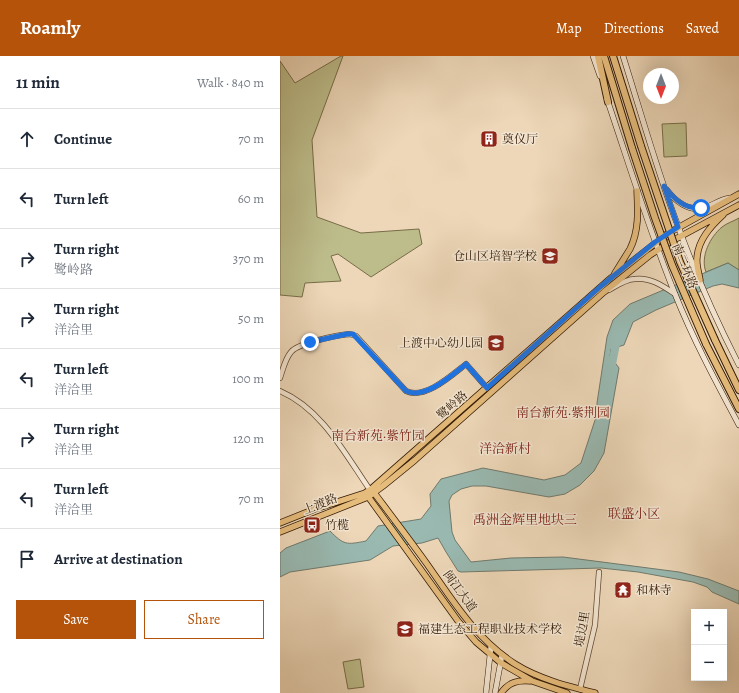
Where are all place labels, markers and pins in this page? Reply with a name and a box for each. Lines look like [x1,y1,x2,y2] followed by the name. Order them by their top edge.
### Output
[479,129,499,149] building icon: 奠仪厅
[502,131,538,147] place label: 奠仪厅
[540,246,560,266] school or university icon: 仓山区培智学校
[453,248,537,264] place label: 仓山区培智学校
[486,333,506,353] school or university icon: 上渡中心幼儿园
[399,335,483,351] place label: 上渡中心幼儿园
[302,515,322,535] bus stop icon: 竹榄
[325,517,349,533] place label: 竹榄
[613,580,633,600] temple icon: 和林寺
[636,582,672,598] place label: 和林寺
[395,619,415,639] school or university icon: 福建生态工程职业技术学校
[418,621,562,637] place label: 福建生态工程职业技术学校

